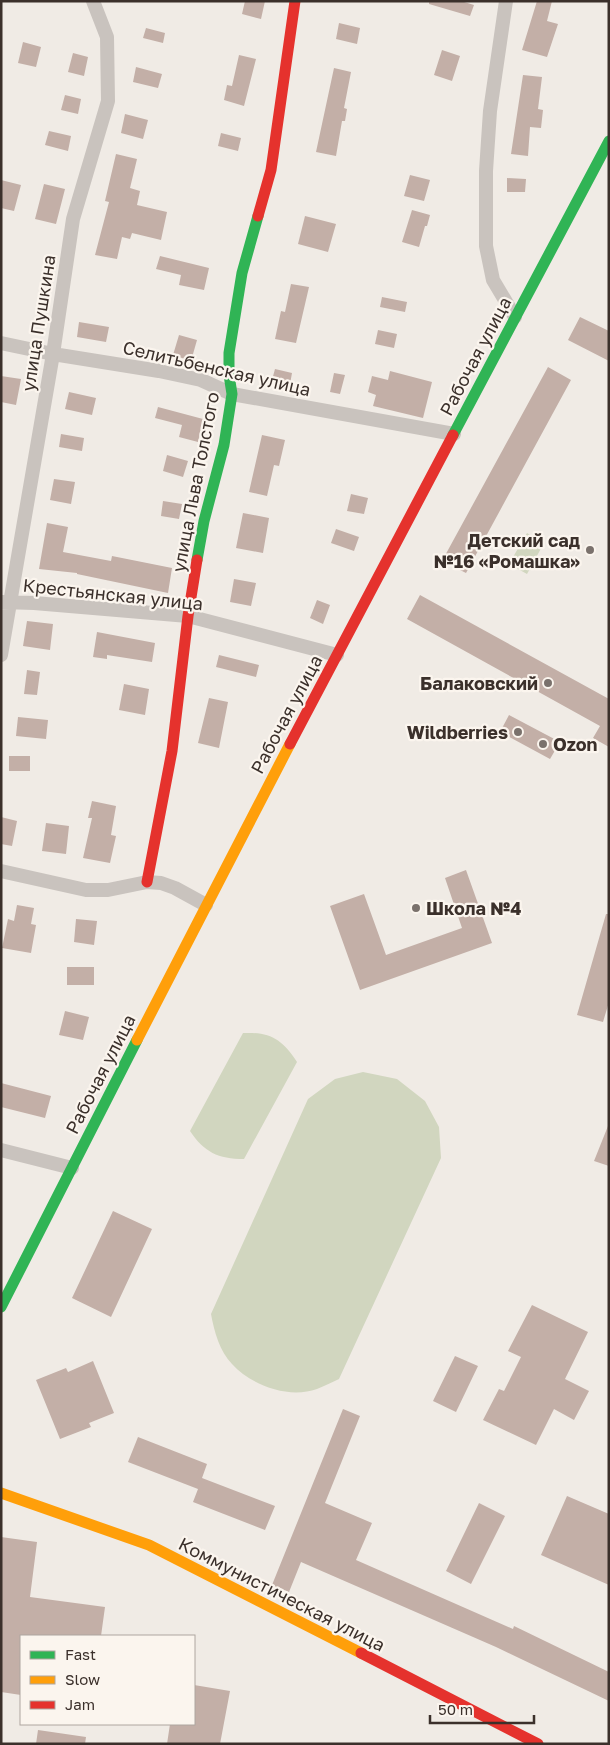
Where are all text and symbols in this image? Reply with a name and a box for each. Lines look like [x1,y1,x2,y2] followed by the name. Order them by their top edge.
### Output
[16,253,60,393] street label: улица Пушкина
[435,293,515,419] street label: Рабочая улица
[121,336,313,400] street label: Селитьбенская улица
[167,390,223,574] street label: улица Льва Толстого
[434,529,580,572] place label: Детский сад №16 «Ромашка»
[584,544,596,556] marker: Детский сад №16 «Ромашка»
[22,574,204,614] street label: Крестьянская улица
[246,651,326,777] street label: Рабочая улица
[420,672,538,694] place label: Балаковский
[542,677,554,689] marker: Балаковский
[407,721,508,743] place label: Wildberries
[512,726,524,738] marker: Wildberries
[553,733,598,755] place label: Ozon
[537,738,549,750] marker: Ozon
[426,897,522,919] place label: Школа №4
[410,902,422,914] marker: Школа №4
[60,1011,140,1137] street label: Рабочая улица
[175,1532,389,1656] street label: Коммунистическая улица
[20,1635,195,1725] legend
[65,1645,96,1663] text: Fast
[65,1670,100,1688] text: Slow
[430,1692,534,1724] scale bar
[65,1695,95,1713] text: Jam
[438,1700,473,1718] text: 50 m

